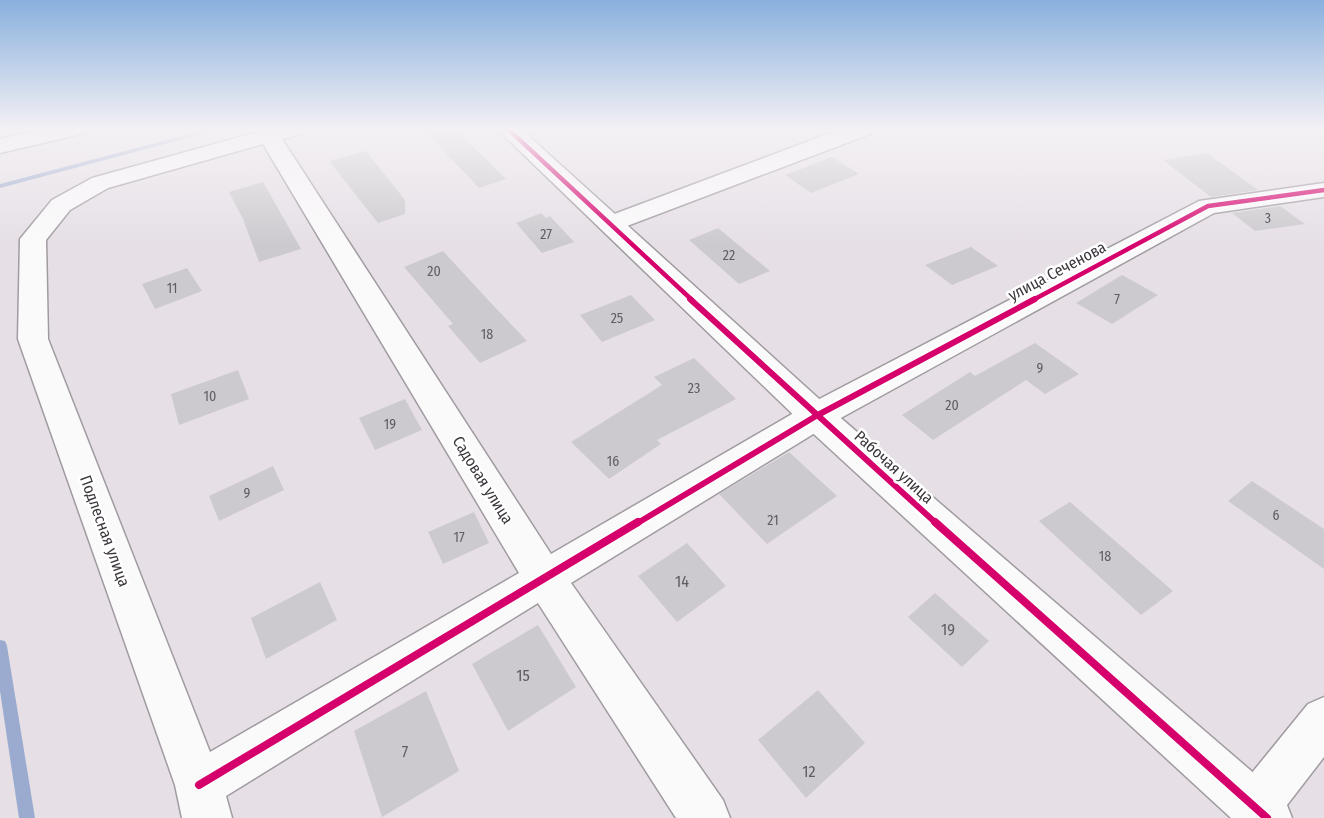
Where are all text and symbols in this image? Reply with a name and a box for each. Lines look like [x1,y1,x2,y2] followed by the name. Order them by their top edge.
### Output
[1265,210,1271,227] house number: 3
[540,226,552,243] house number: 27
[1005,237,1109,305] street label: улица Сеченова
[723,247,735,264] house number: 22
[427,263,441,280] house number: 20
[167,280,177,297] house number: 11
[1114,291,1120,308] house number: 7
[611,310,623,327] house number: 25
[481,326,493,343] house number: 18
[1037,360,1044,377] house number: 9
[688,380,700,397] house number: 23
[204,388,216,405] house number: 10
[945,397,959,414] house number: 20
[384,416,396,433] house number: 19
[851,427,937,507] street label: Рабочая улица
[449,433,518,527] street label: Садовая улица
[607,453,619,470] house number: 16
[76,473,134,589] street label: Подлесная улица
[244,485,251,502] house number: 9
[1273,507,1280,524] house number: 6
[767,512,779,529] house number: 21
[453,529,465,546] house number: 17
[1099,548,1111,565] house number: 18
[675,572,689,591] house number: 14
[941,620,955,639] house number: 19
[516,666,530,685] house number: 15
[402,742,409,761] house number: 7
[802,762,816,781] house number: 12

